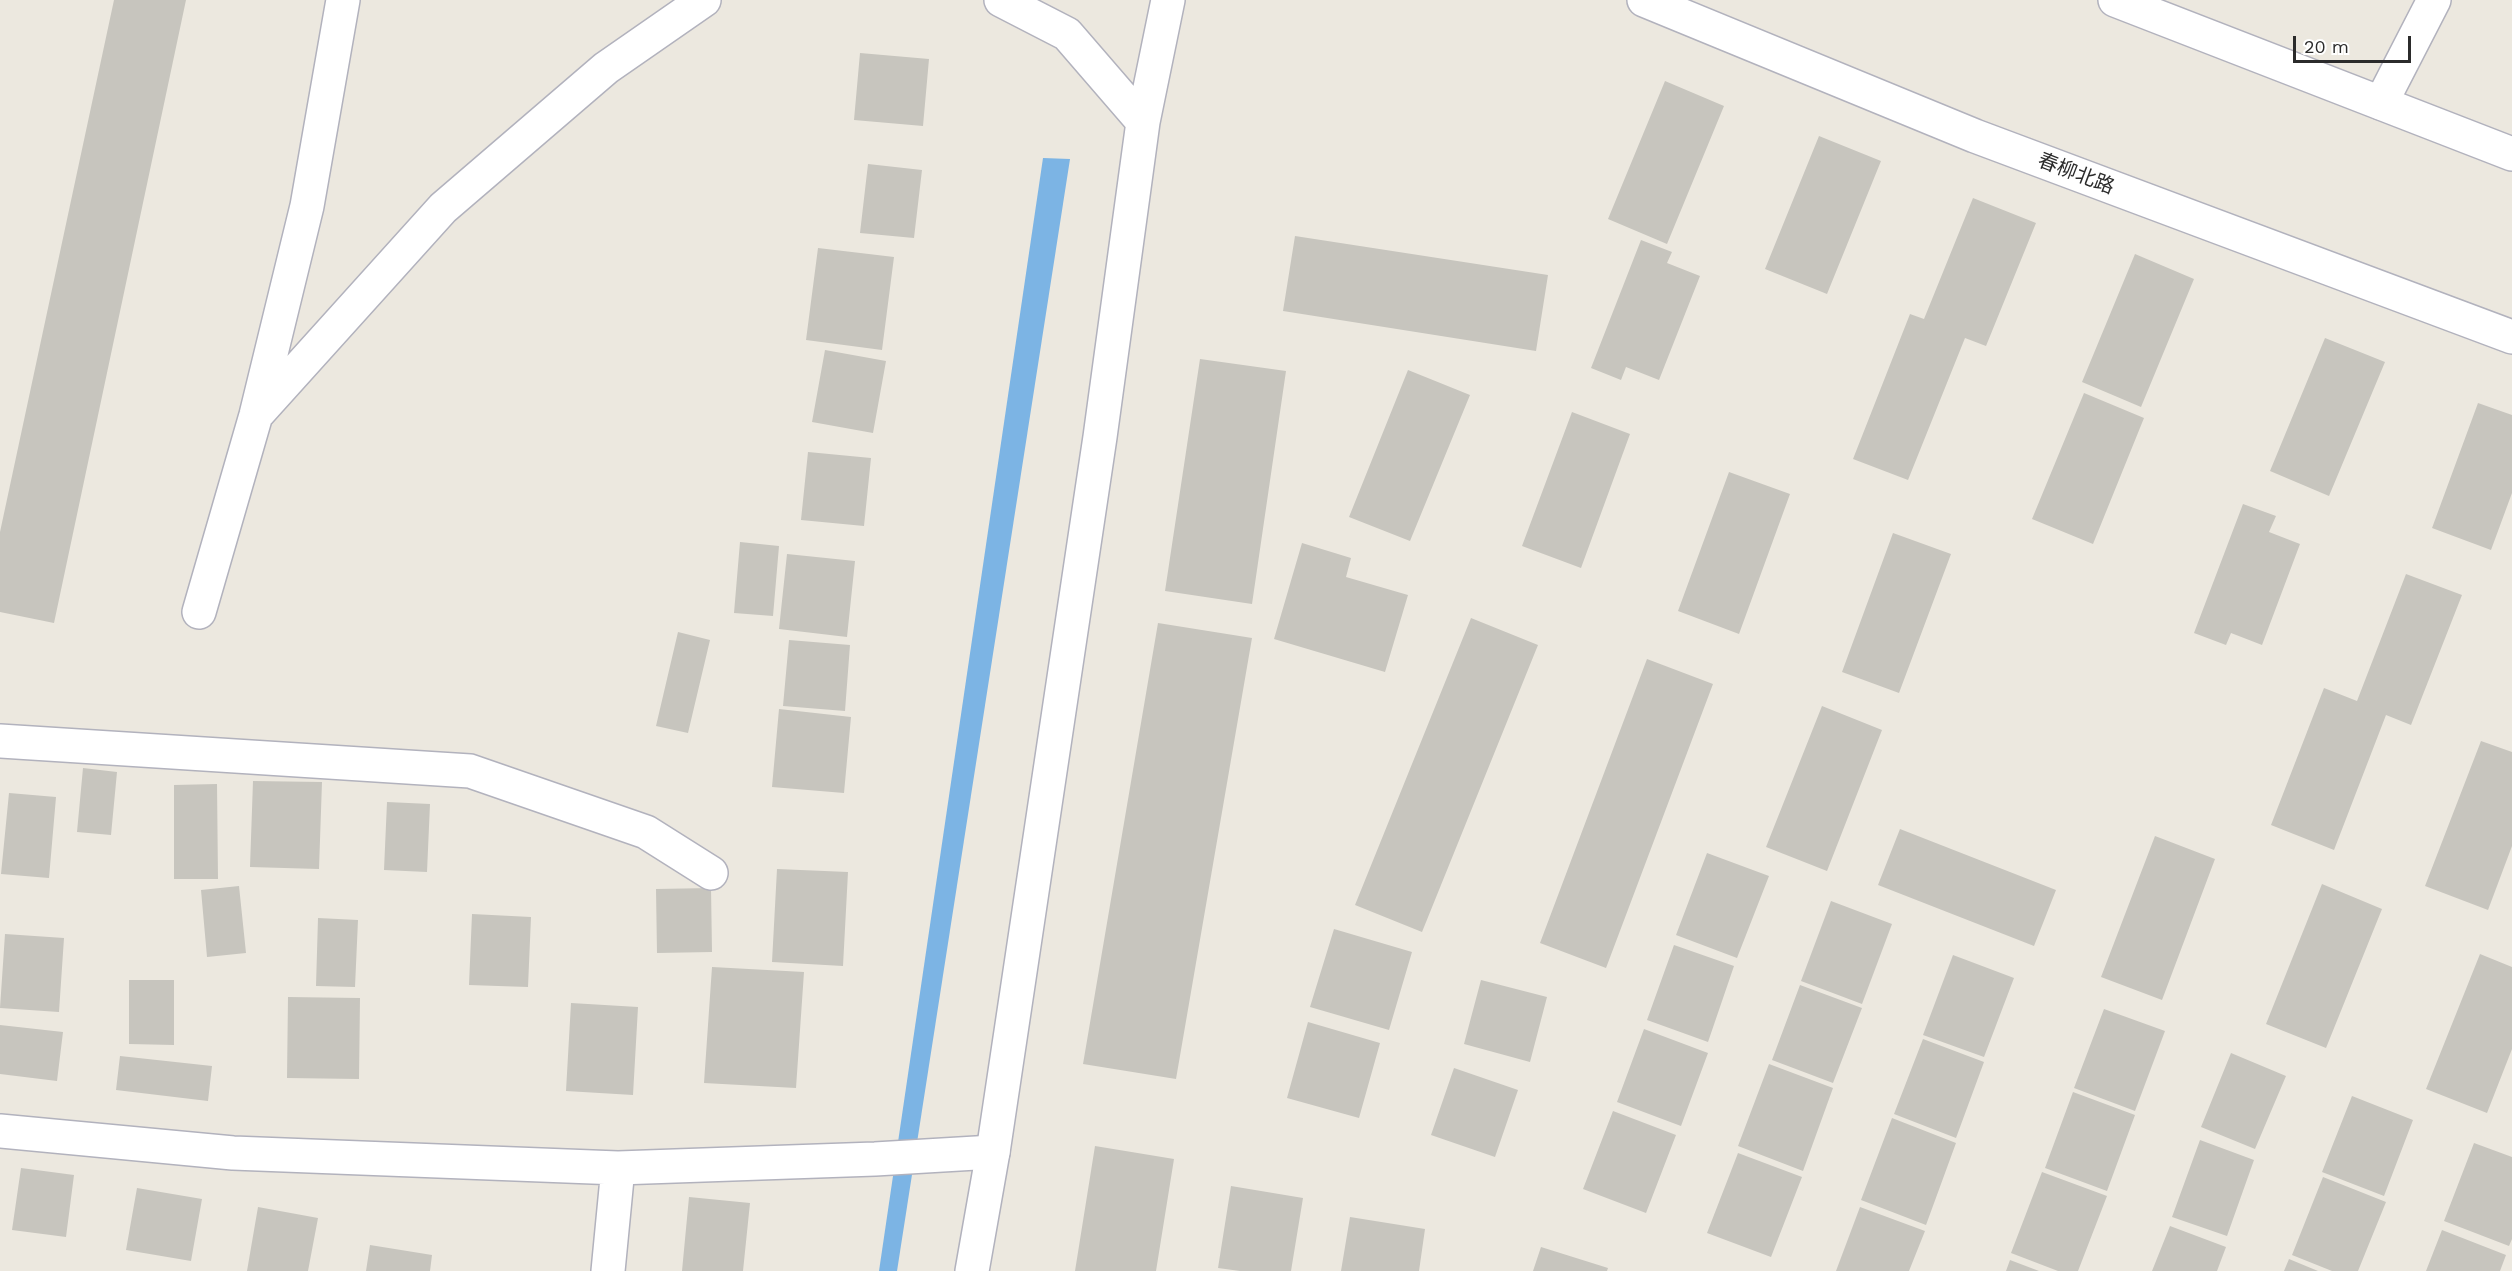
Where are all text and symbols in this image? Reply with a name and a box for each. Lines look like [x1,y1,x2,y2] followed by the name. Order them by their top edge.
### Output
[2296,24,2414,62] scale bar
[2304,36,2349,57] text: 20 m
[2034,148,2118,200] street label: 春柳北路

